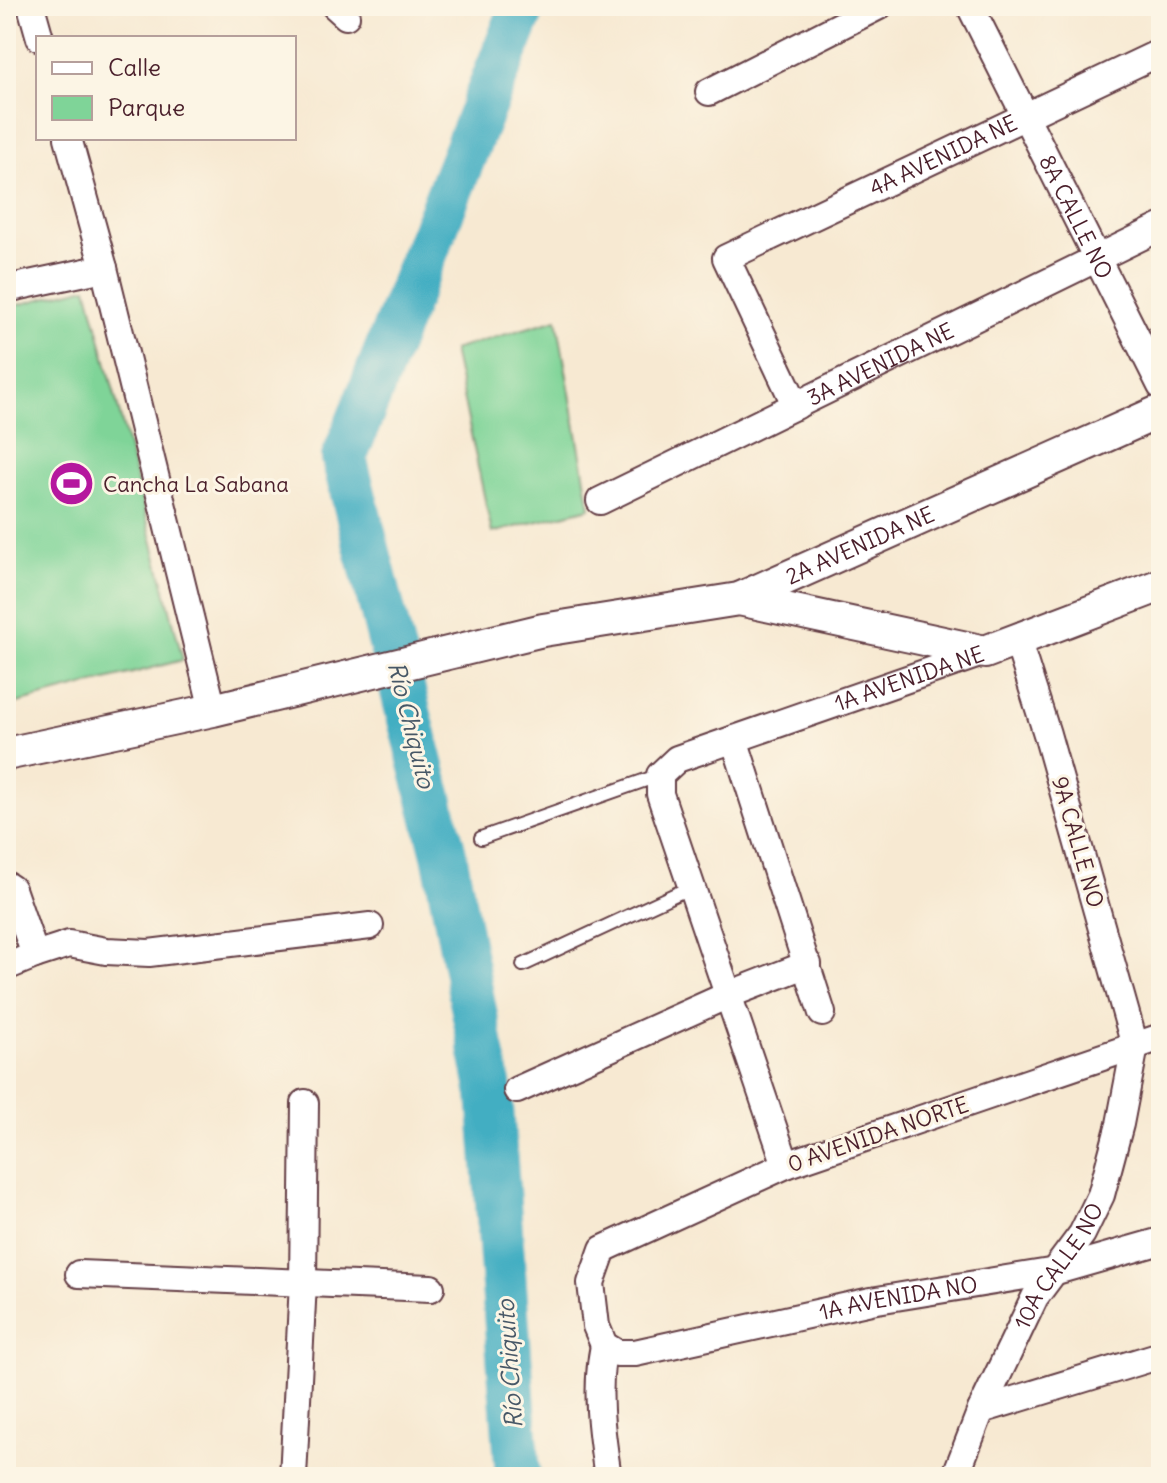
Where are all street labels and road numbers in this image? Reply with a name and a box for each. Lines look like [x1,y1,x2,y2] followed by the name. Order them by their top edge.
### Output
[865,108,1022,202] street label: 4A AVENIDA NE
[1033,150,1119,283] street label: 8A CALLE NO
[802,316,958,412] street label: 3A AVENIDA NE
[781,500,938,590] street label: 2A AVENIDA NE
[831,639,988,717] street label: 1A AVENIDA NE
[1046,773,1110,911] street label: 9A CALLE NO
[784,1090,972,1178] street label: 0 AVENIDA NORTE
[1008,1198,1109,1334] street label: 10A CALLE NO
[817,1270,980,1326] street label: 1A AVENIDA NO

